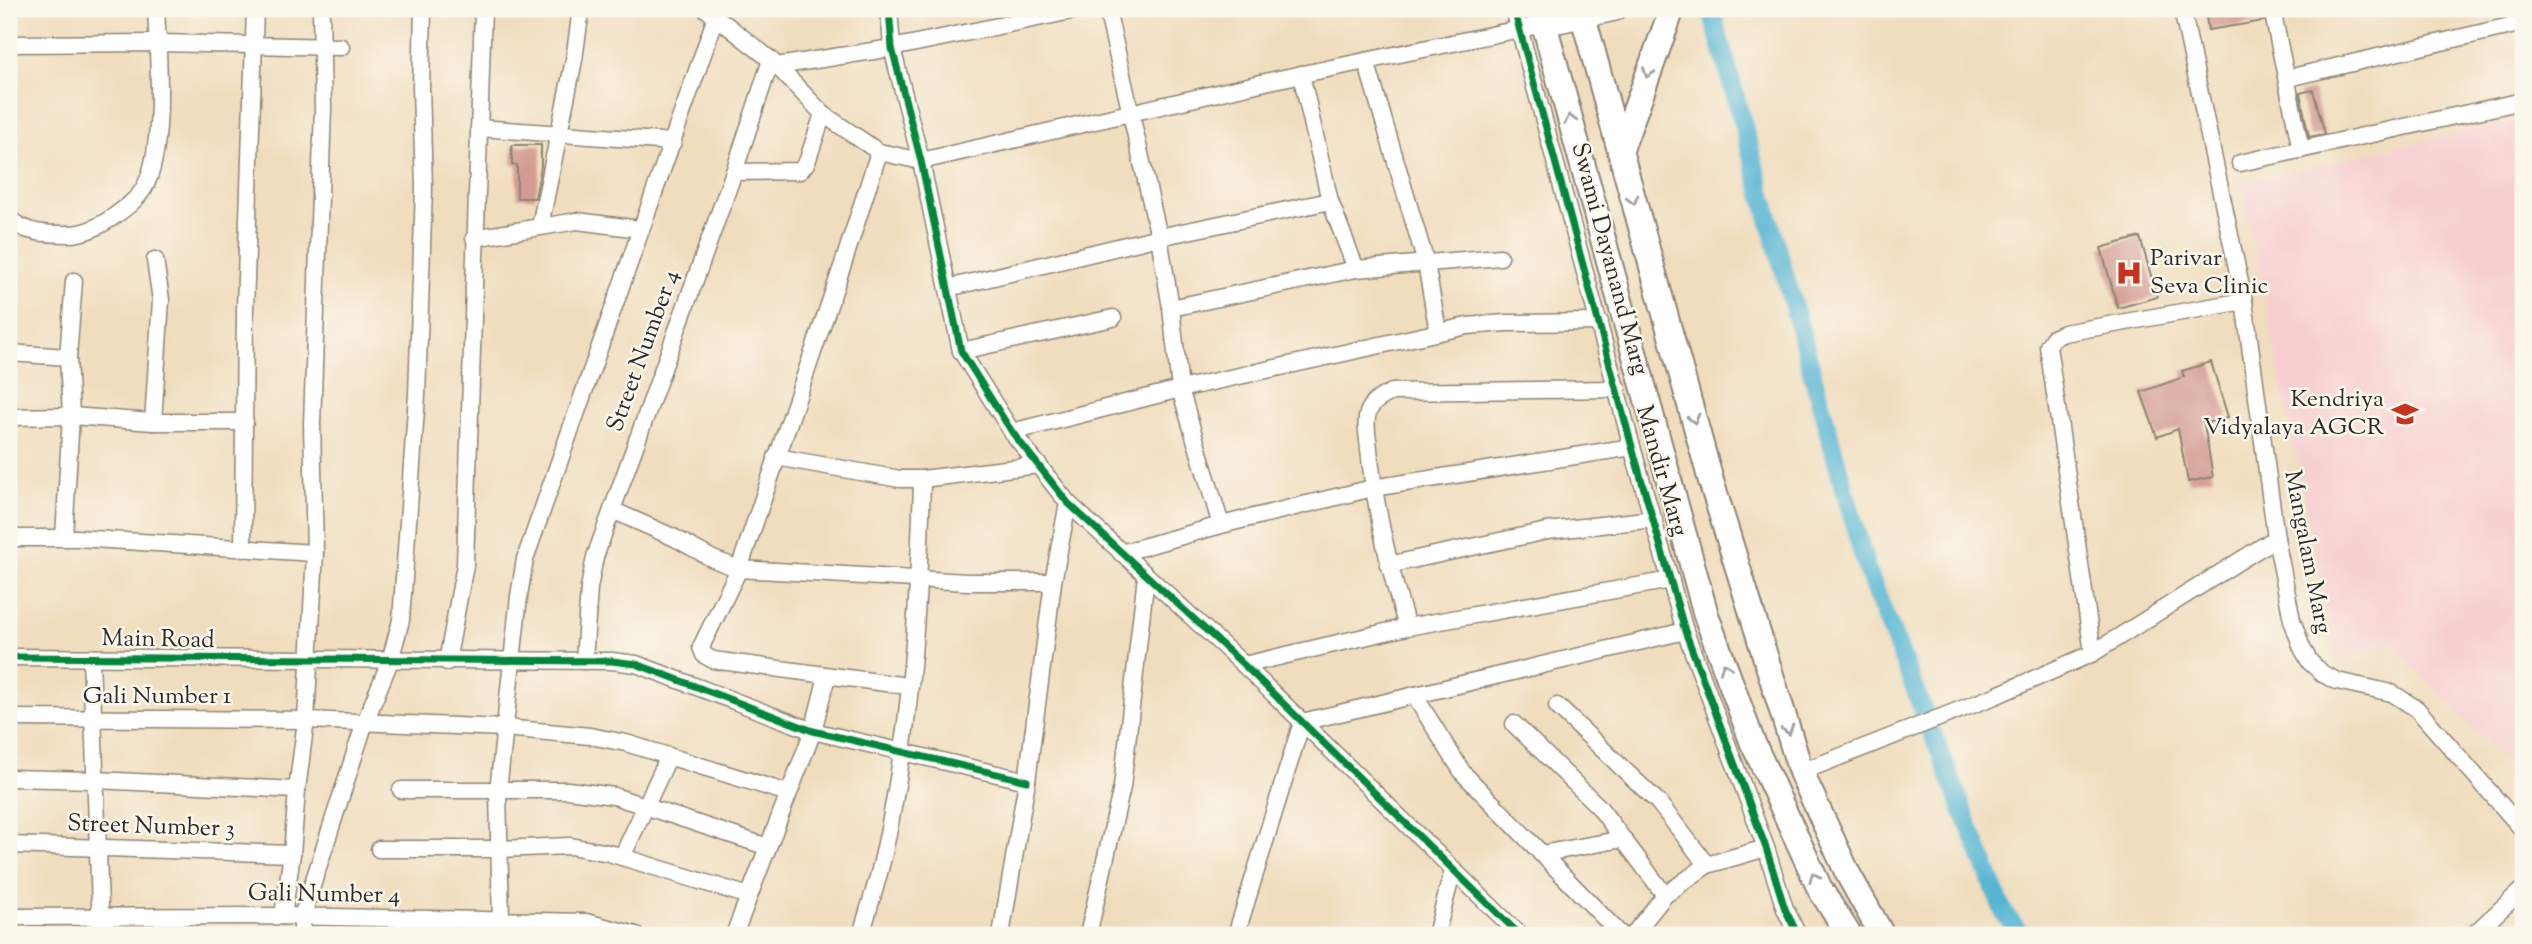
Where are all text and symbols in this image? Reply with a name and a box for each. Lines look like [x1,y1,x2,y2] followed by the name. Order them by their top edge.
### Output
[1643,66,1657,78] one-way arrow
[1564,113,1579,125] one-way arrow
[1562,139,1656,379] street label: Swami Dayanand Marg
[1625,193,1640,205] one-way arrow
[2150,242,2269,304] place label: Parivar Seva Clinic
[2114,258,2144,288] hospital icon: Parivar Seva Clinic
[599,265,689,437] street label: Street Number 4
[2203,383,2385,445] place label: Kendriya Vidyalaya AGCR
[2390,399,2420,429] school or university icon: Kendriya Vidyalaya AGCR
[1626,401,1696,541] street label: Mandir Marg
[1686,413,1700,425] one-way arrow
[2274,467,2340,637] street label: Mangalam Marg
[101,622,215,658] street label: Main Road
[1719,662,1733,674] one-way arrow
[83,680,231,714] street label: Gali Number 1
[1780,724,1795,736] one-way arrow
[67,807,235,847] street label: Street Number 3
[1808,871,1822,884] one-way arrow
[248,877,400,913] street label: Gali Number 4

